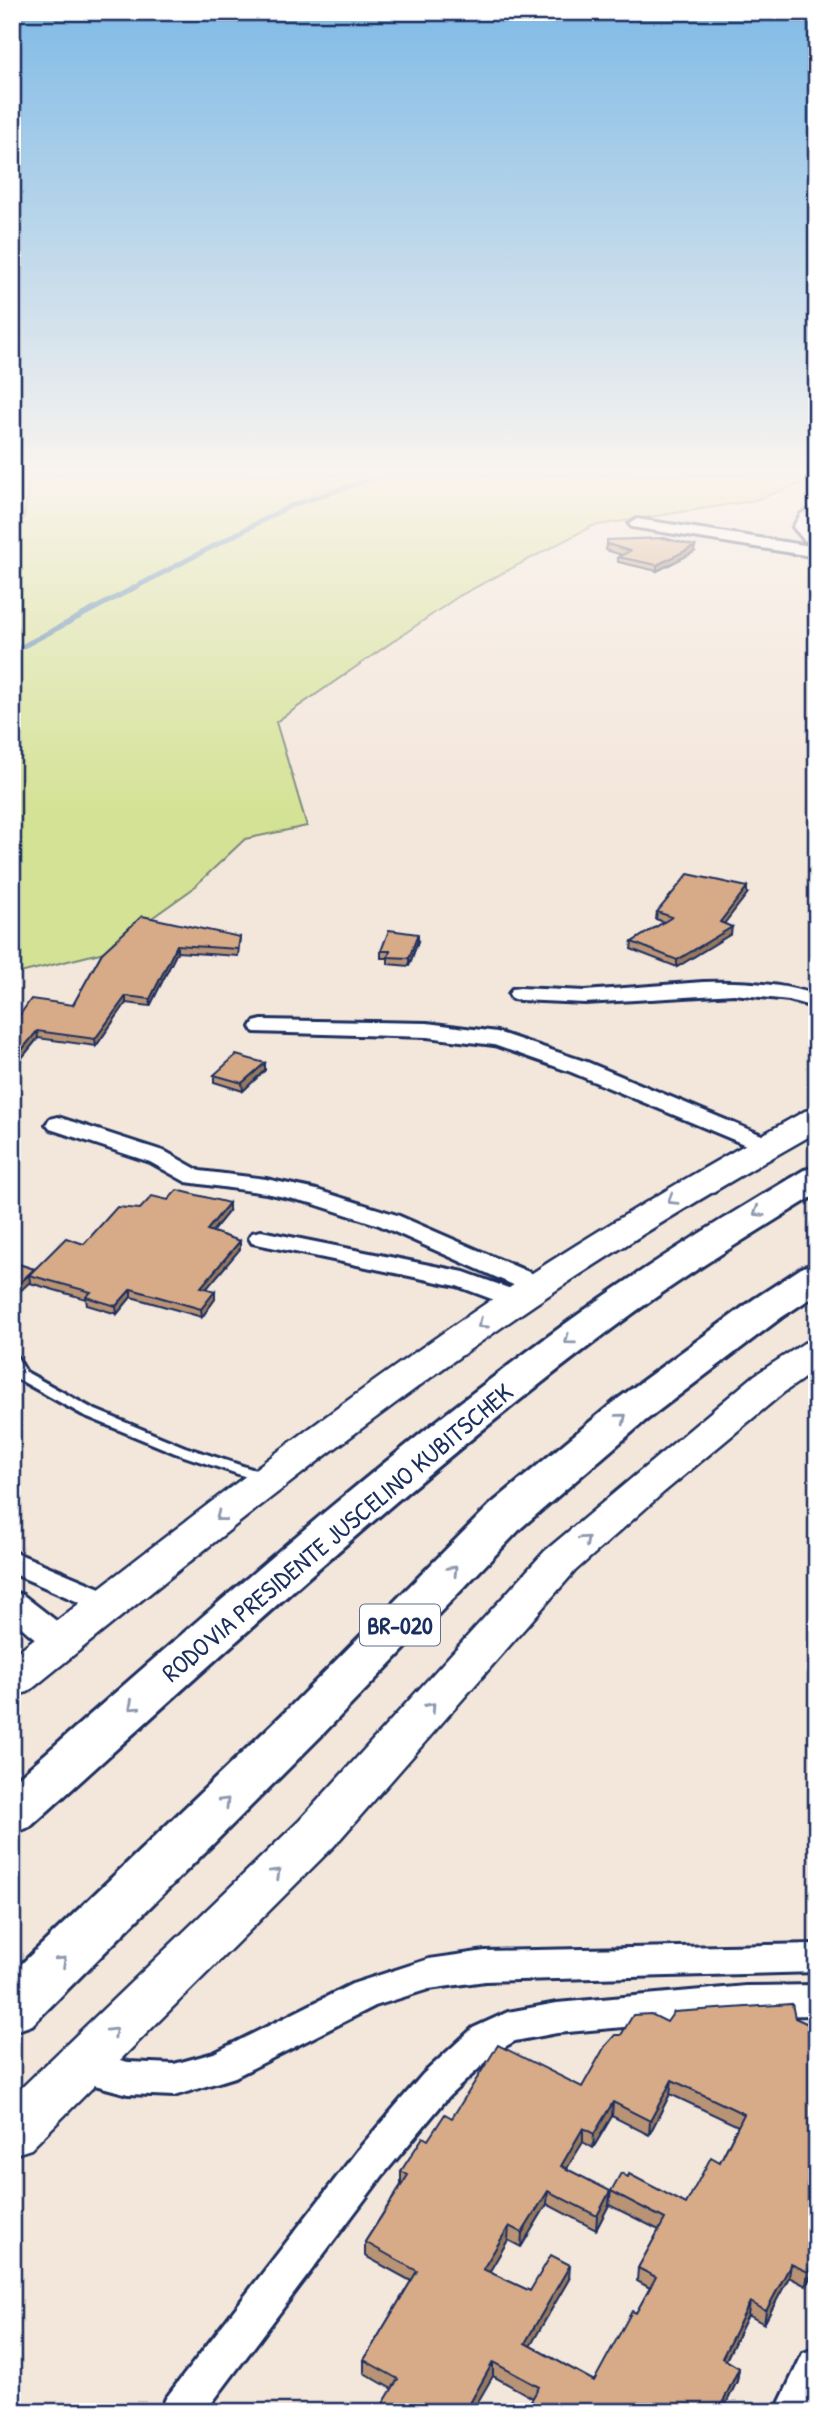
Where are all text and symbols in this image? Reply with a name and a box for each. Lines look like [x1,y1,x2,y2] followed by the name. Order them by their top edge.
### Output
[667,1191,680,1204] one-way arrow
[752,1203,765,1216] one-way arrow
[477,1316,490,1328] one-way arrow
[565,1331,577,1344] one-way arrow
[154,1374,520,1689] street label: RODOVIA PRESIDENTE JUSCELINO KUBITSCHEK
[614,1413,626,1426] one-way arrow
[215,1508,227,1521] one-way arrow
[577,1536,590,1548] one-way arrow
[445,1565,458,1578] one-way arrow
[360,1604,440,1646] road number: BR-020
[128,1698,141,1711] one-way arrow
[422,1702,435,1715] one-way arrow
[216,1797,229,1810] one-way arrow
[268,1869,281,1882] one-way arrow
[54,1956,67,1969] one-way arrow
[105,2027,118,2040] one-way arrow

